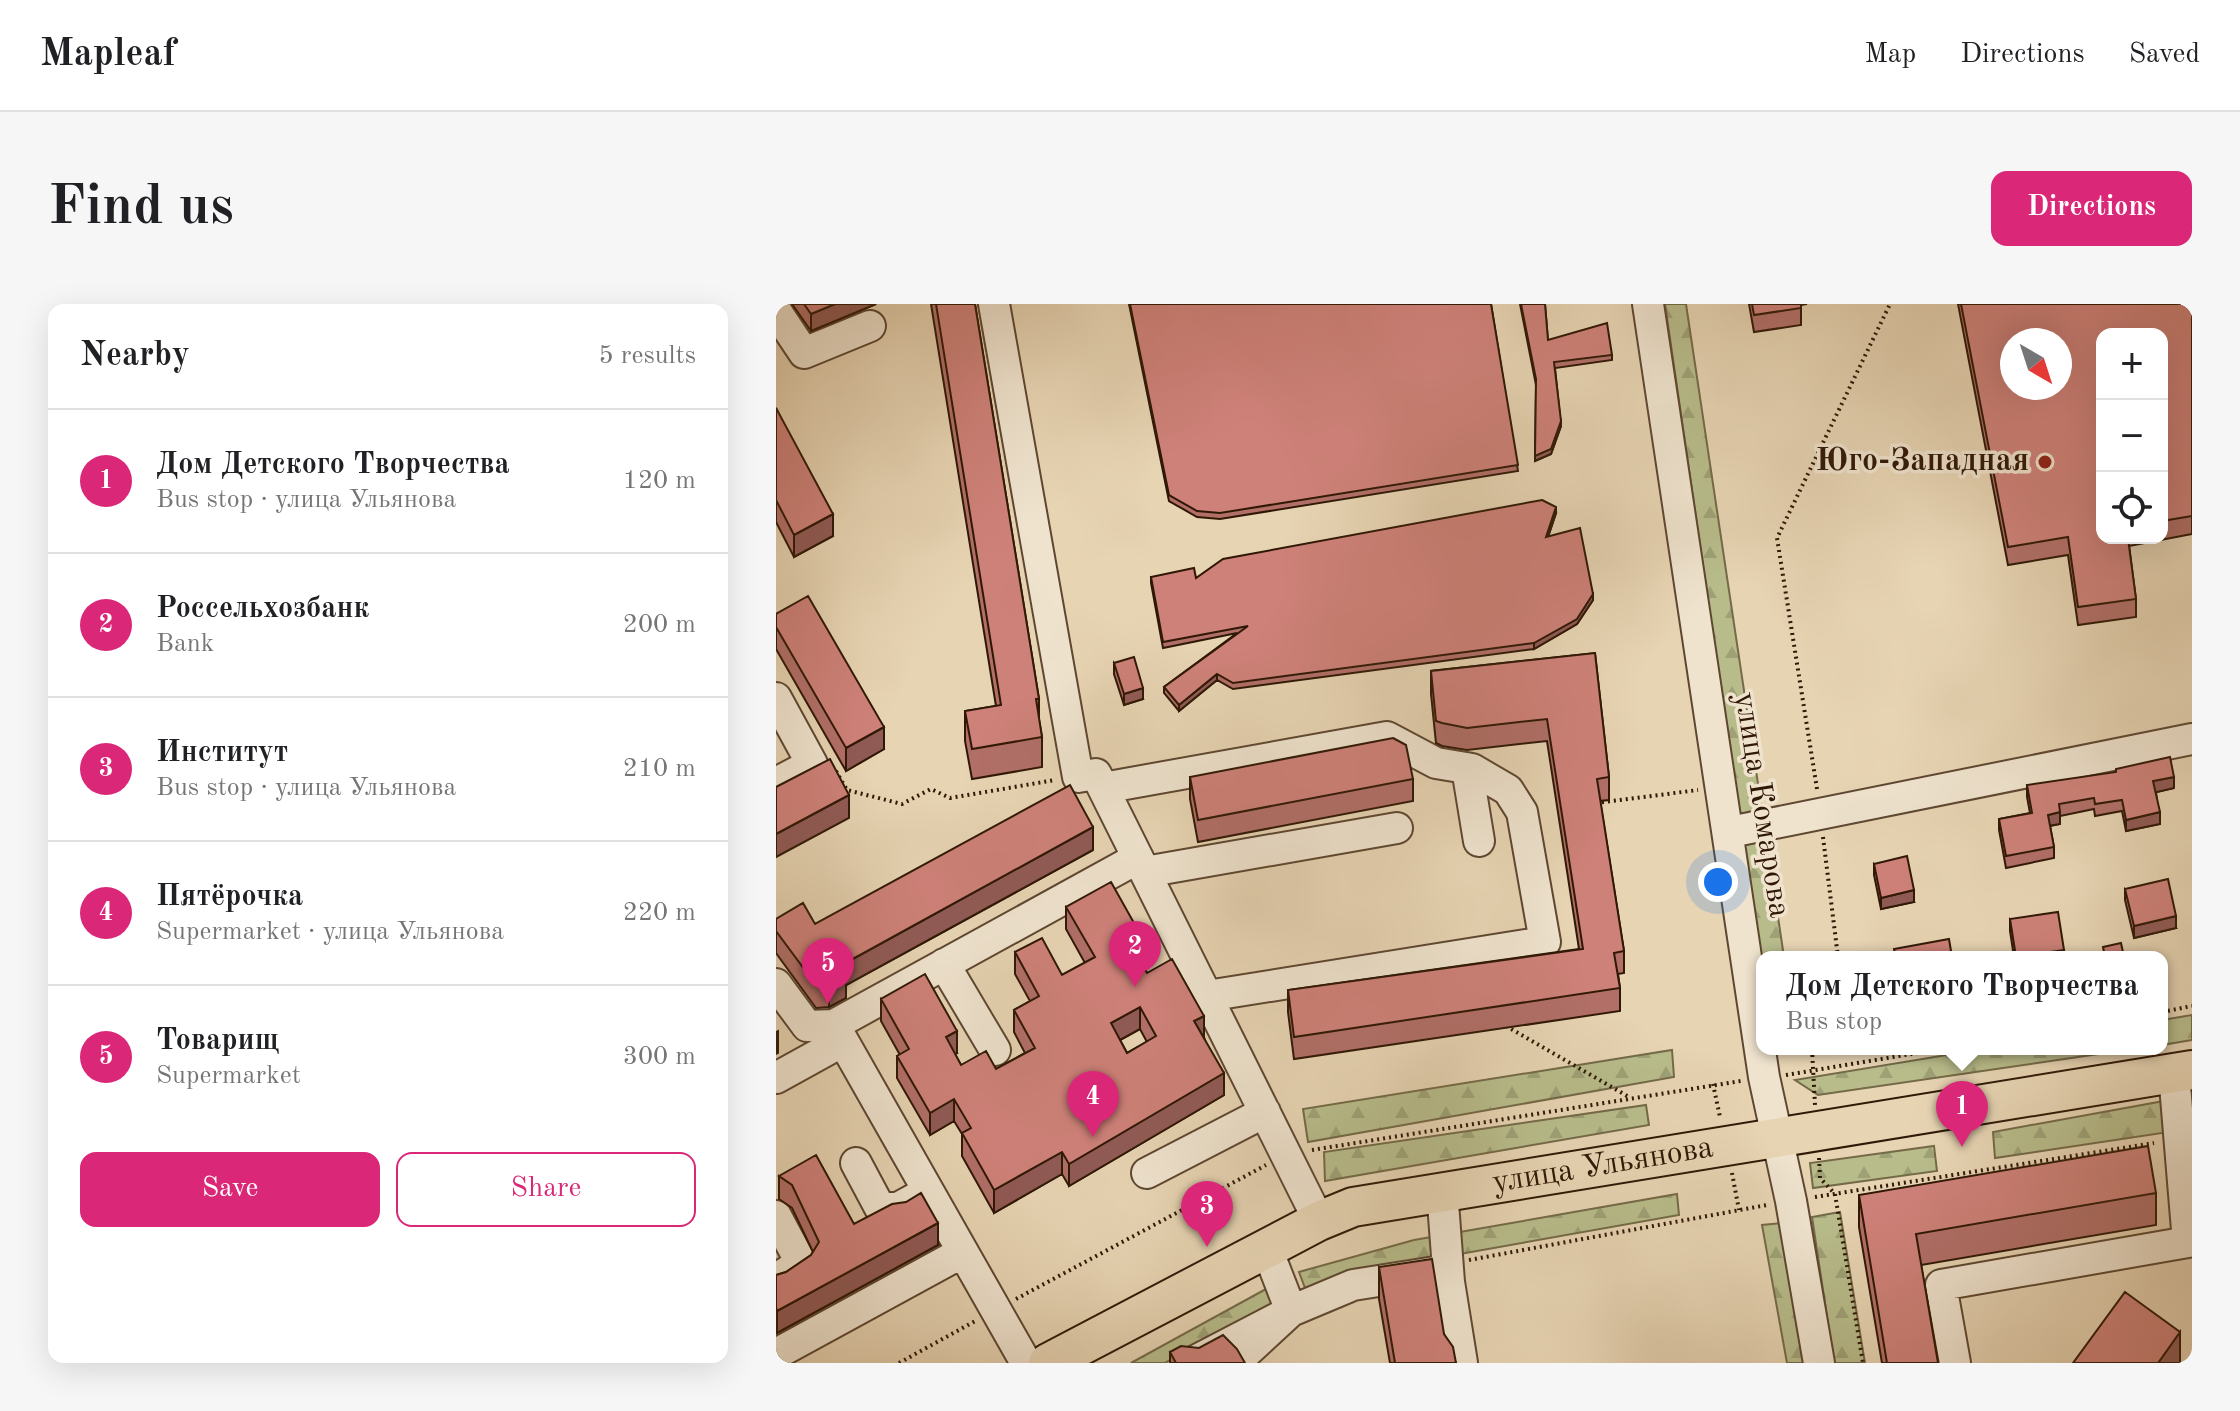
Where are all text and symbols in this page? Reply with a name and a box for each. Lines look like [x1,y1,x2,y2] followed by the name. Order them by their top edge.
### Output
[40,36,176,74] text: Mapleaf
[1864,41,1916,69] text: Map
[1960,41,2085,69] text: Directions
[2129,41,2200,69] text: Saved
[1991,171,2192,246] button: Directions
[48,180,234,236] text: Find us
[2000,328,2072,400] north arrow
[2096,328,2168,544] map controls
[2096,328,2168,400] button: +
[80,339,190,373] text: Nearby
[598,343,696,369] text: 5 results
[2096,400,2168,472] button: −
[1816,446,2029,478] place label: Юго-Западная
[156,450,510,480] text: Дом Детского Творчества
[2036,453,2054,471] marker: Юго-Западная
[98,468,114,494] text: 1
[623,468,696,494] text: 120 m
[2096,472,2168,544] button: locate
[156,487,456,513] text: Bus stop · улица Ульянова
[156,594,369,624] text: Россельхозбанк
[98,612,114,638] text: 2
[623,612,696,638] text: 200 m
[156,631,214,657] text: Bank
[1727,690,1795,920] street label: улица Комарова
[156,738,288,768] text: Институт
[98,756,114,782] text: 3
[623,756,696,782] text: 210 m
[156,775,456,801] text: Bus stop · улица Ульянова
[1698,862,1738,902] your location
[156,882,303,912] text: Пятёрочка
[98,900,114,926] text: 4
[623,900,696,926] text: 220 m
[156,919,504,945] text: Supermarket · улица Ульянова
[1109,921,1161,987] pin: 2
[802,938,854,1004] pin: 5
[1756,951,2168,1055] popup
[1785,972,2139,1002] text: Дом Детского Творчества
[1785,1009,1882,1035] text: Bus stop
[156,1026,279,1056] text: Товарищ
[98,1044,114,1070] text: 5
[623,1044,696,1070] text: 300 m
[156,1063,301,1089] text: Supermarket
[1067,1071,1119,1137] pin: 4
[1936,1081,1988,1147] pin: 1
[1490,1132,1716,1200] street label: улица Ульянова
[80,1152,380,1227] button: Save
[396,1152,696,1227] button: Share
[1181,1181,1233,1247] pin: 3

